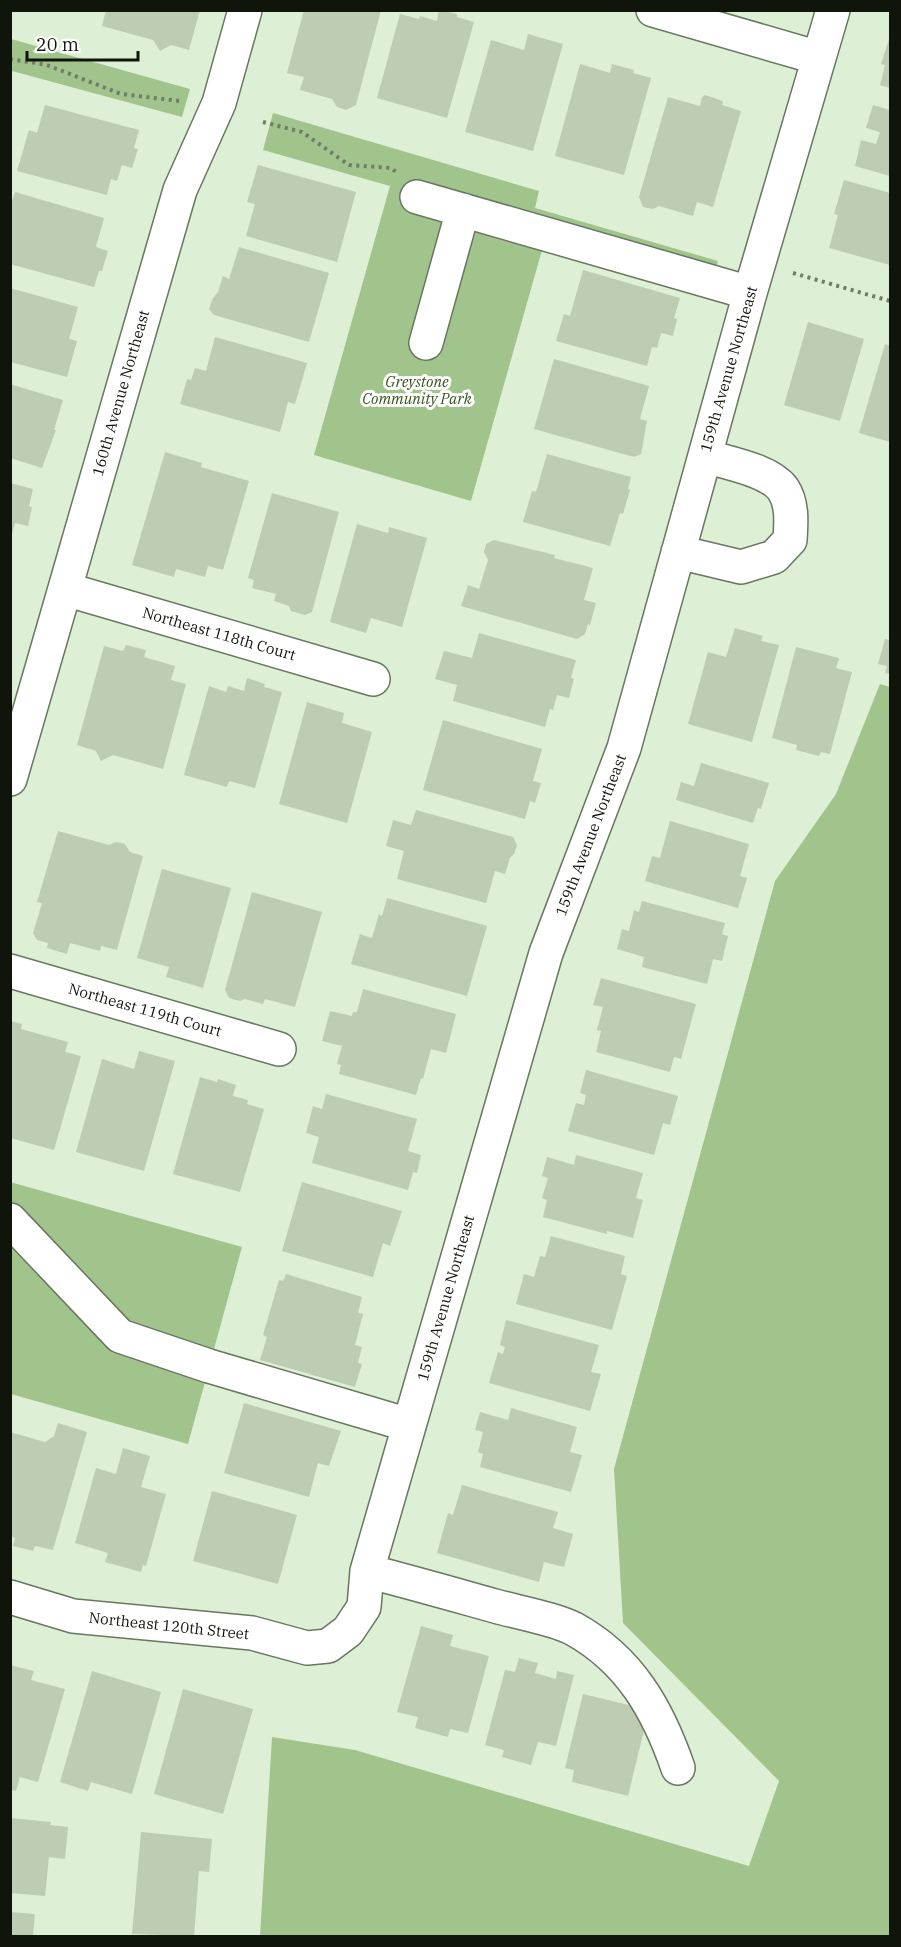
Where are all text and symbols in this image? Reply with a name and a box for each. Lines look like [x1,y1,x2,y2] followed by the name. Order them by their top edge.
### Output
[27,24,138,62] scale bar
[36,33,79,56] text: 20 m
[696,284,761,454] street label: 159th Avenue Northeast
[88,308,153,478] street label: 160th Avenue Northeast
[362,372,472,408] park label: Greystone Community Park
[140,603,298,664] street label: Northeast 118th Court
[551,751,630,918] street label: 159th Avenue Northeast
[66,979,224,1040] street label: Northeast 119th Court
[413,1213,478,1383] street label: 159th Avenue Northeast
[88,1608,250,1643] street label: Northeast 120th Street

